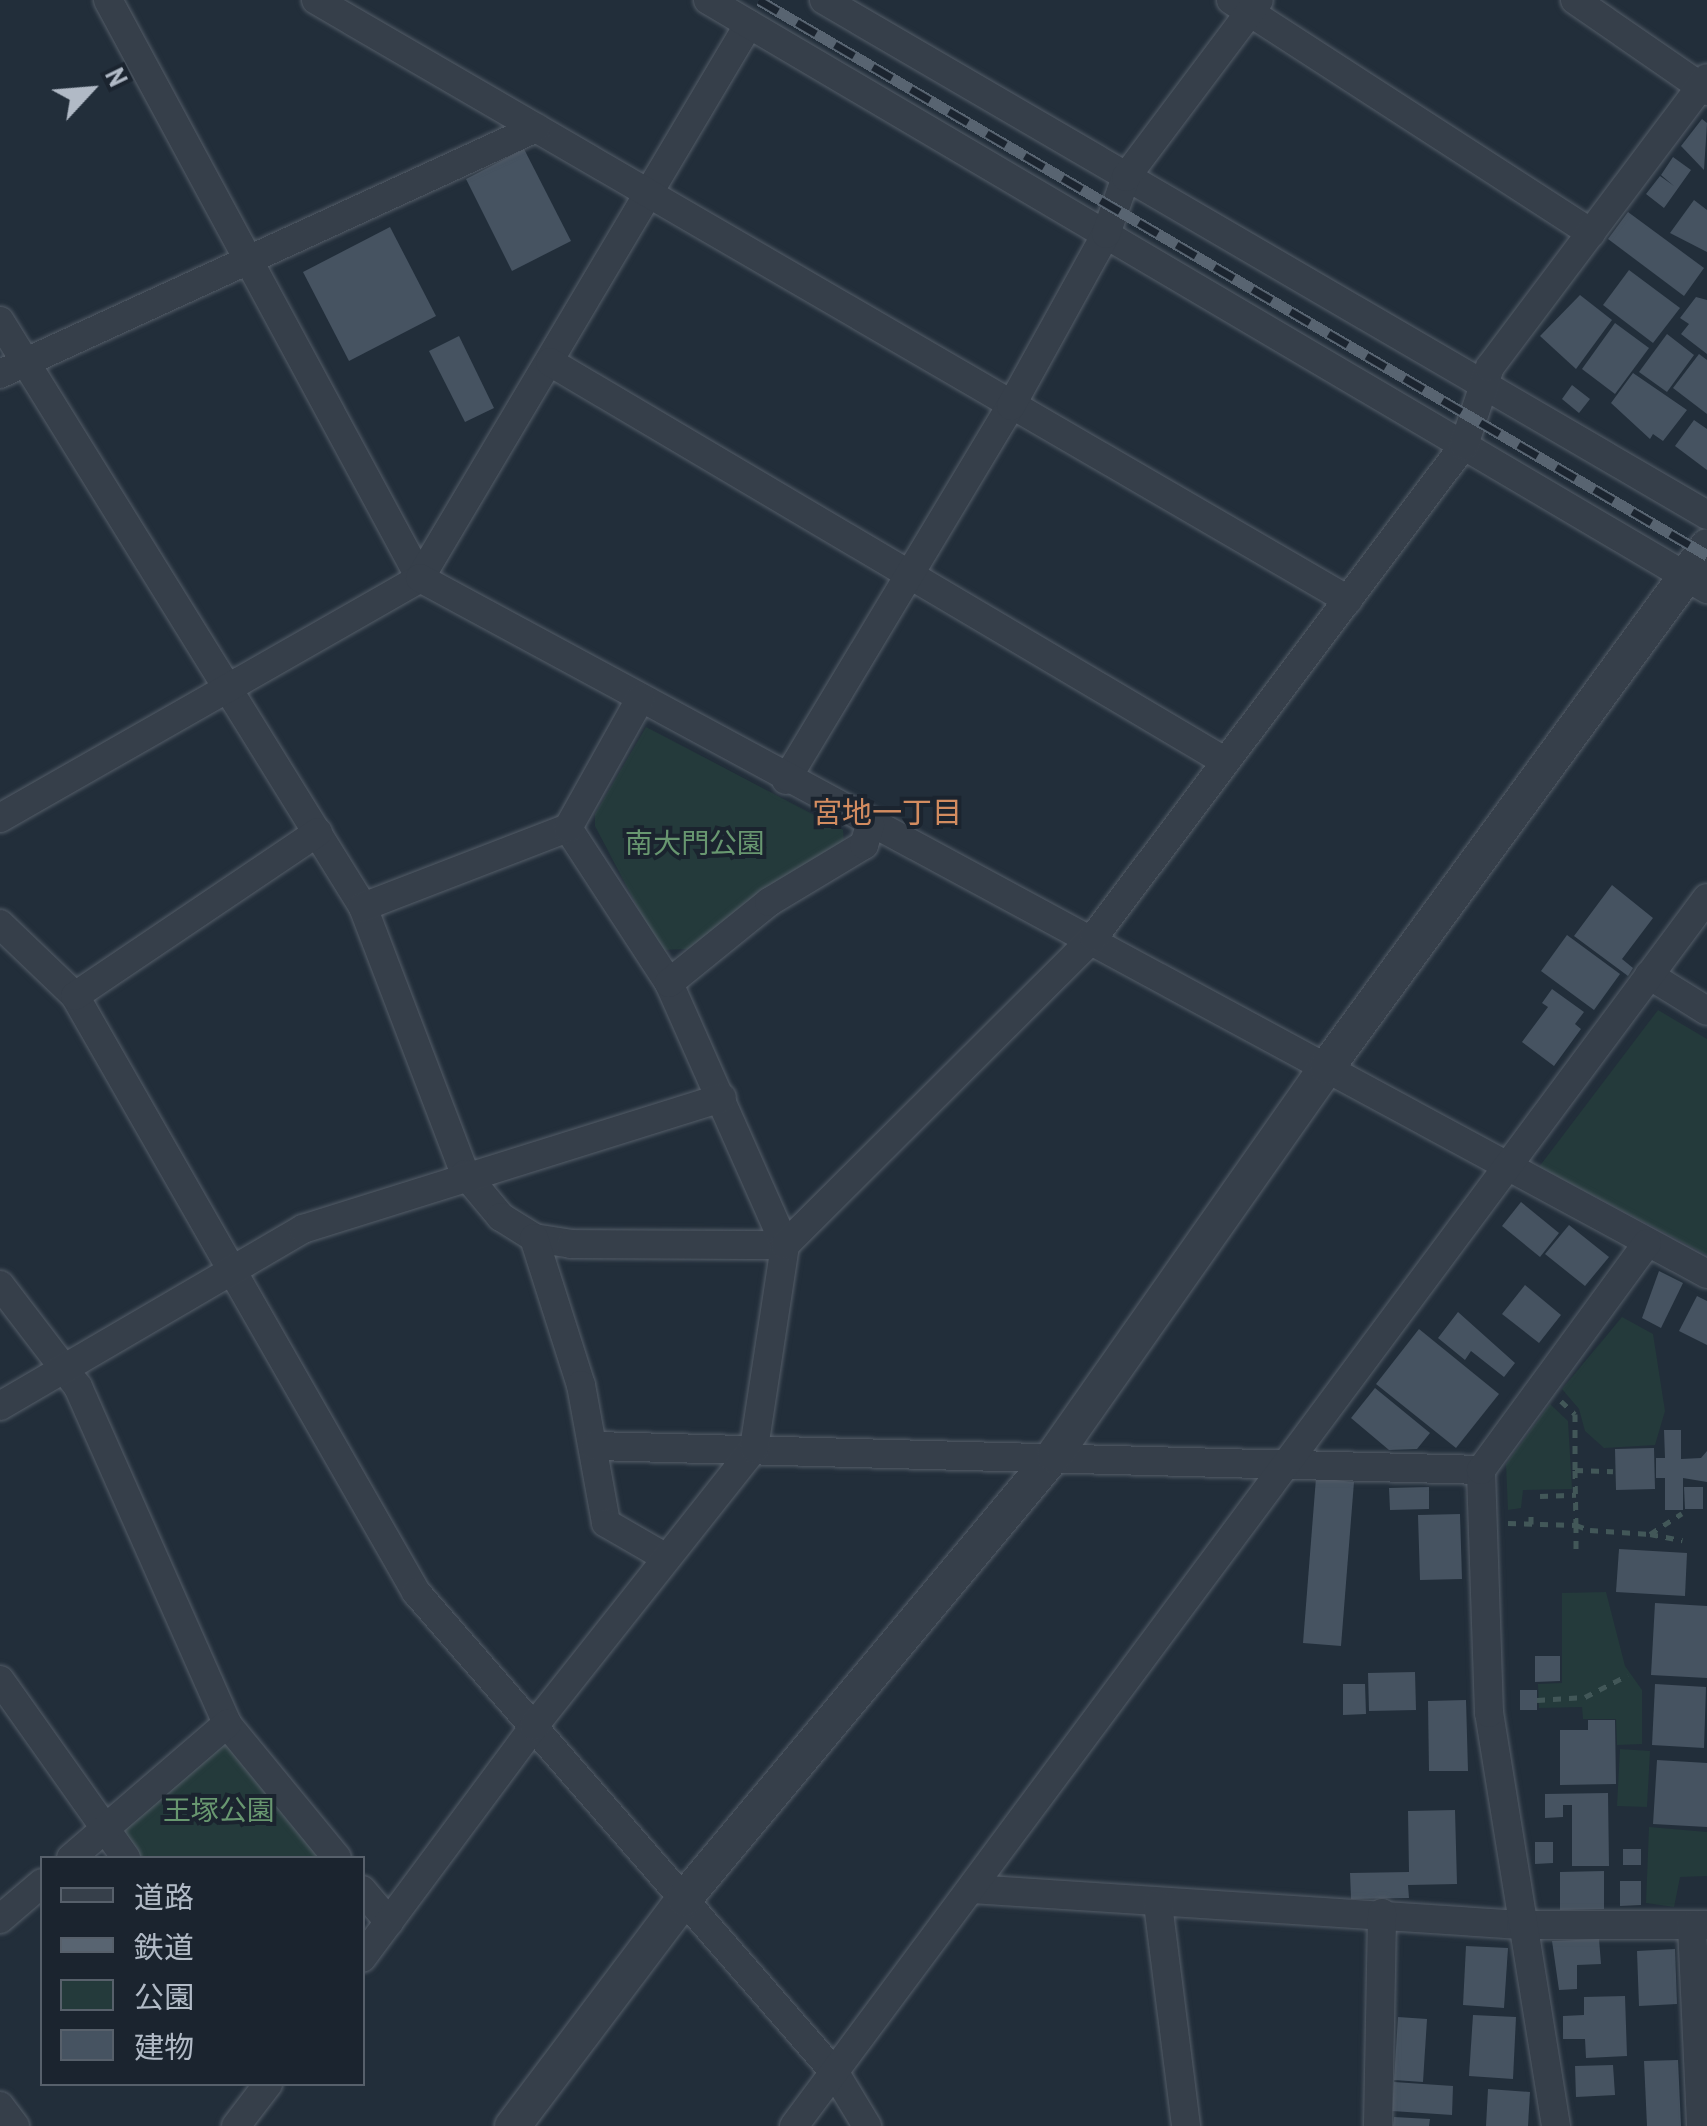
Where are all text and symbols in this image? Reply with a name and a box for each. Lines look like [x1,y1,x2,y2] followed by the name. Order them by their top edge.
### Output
[40,40,140,140] north arrow
[96,61,138,93] text: N
[812,794,962,830] district label: 宮地一丁目
[625,826,765,860] park label: 南大門公園
[163,1793,275,1827] park label: 王塚公園
[40,1856,365,2086] legend
[134,1877,194,1917] text: 道路
[134,1927,194,1967] text: 鉄道
[134,1977,194,2017] text: 公園
[134,2027,194,2067] text: 建物

